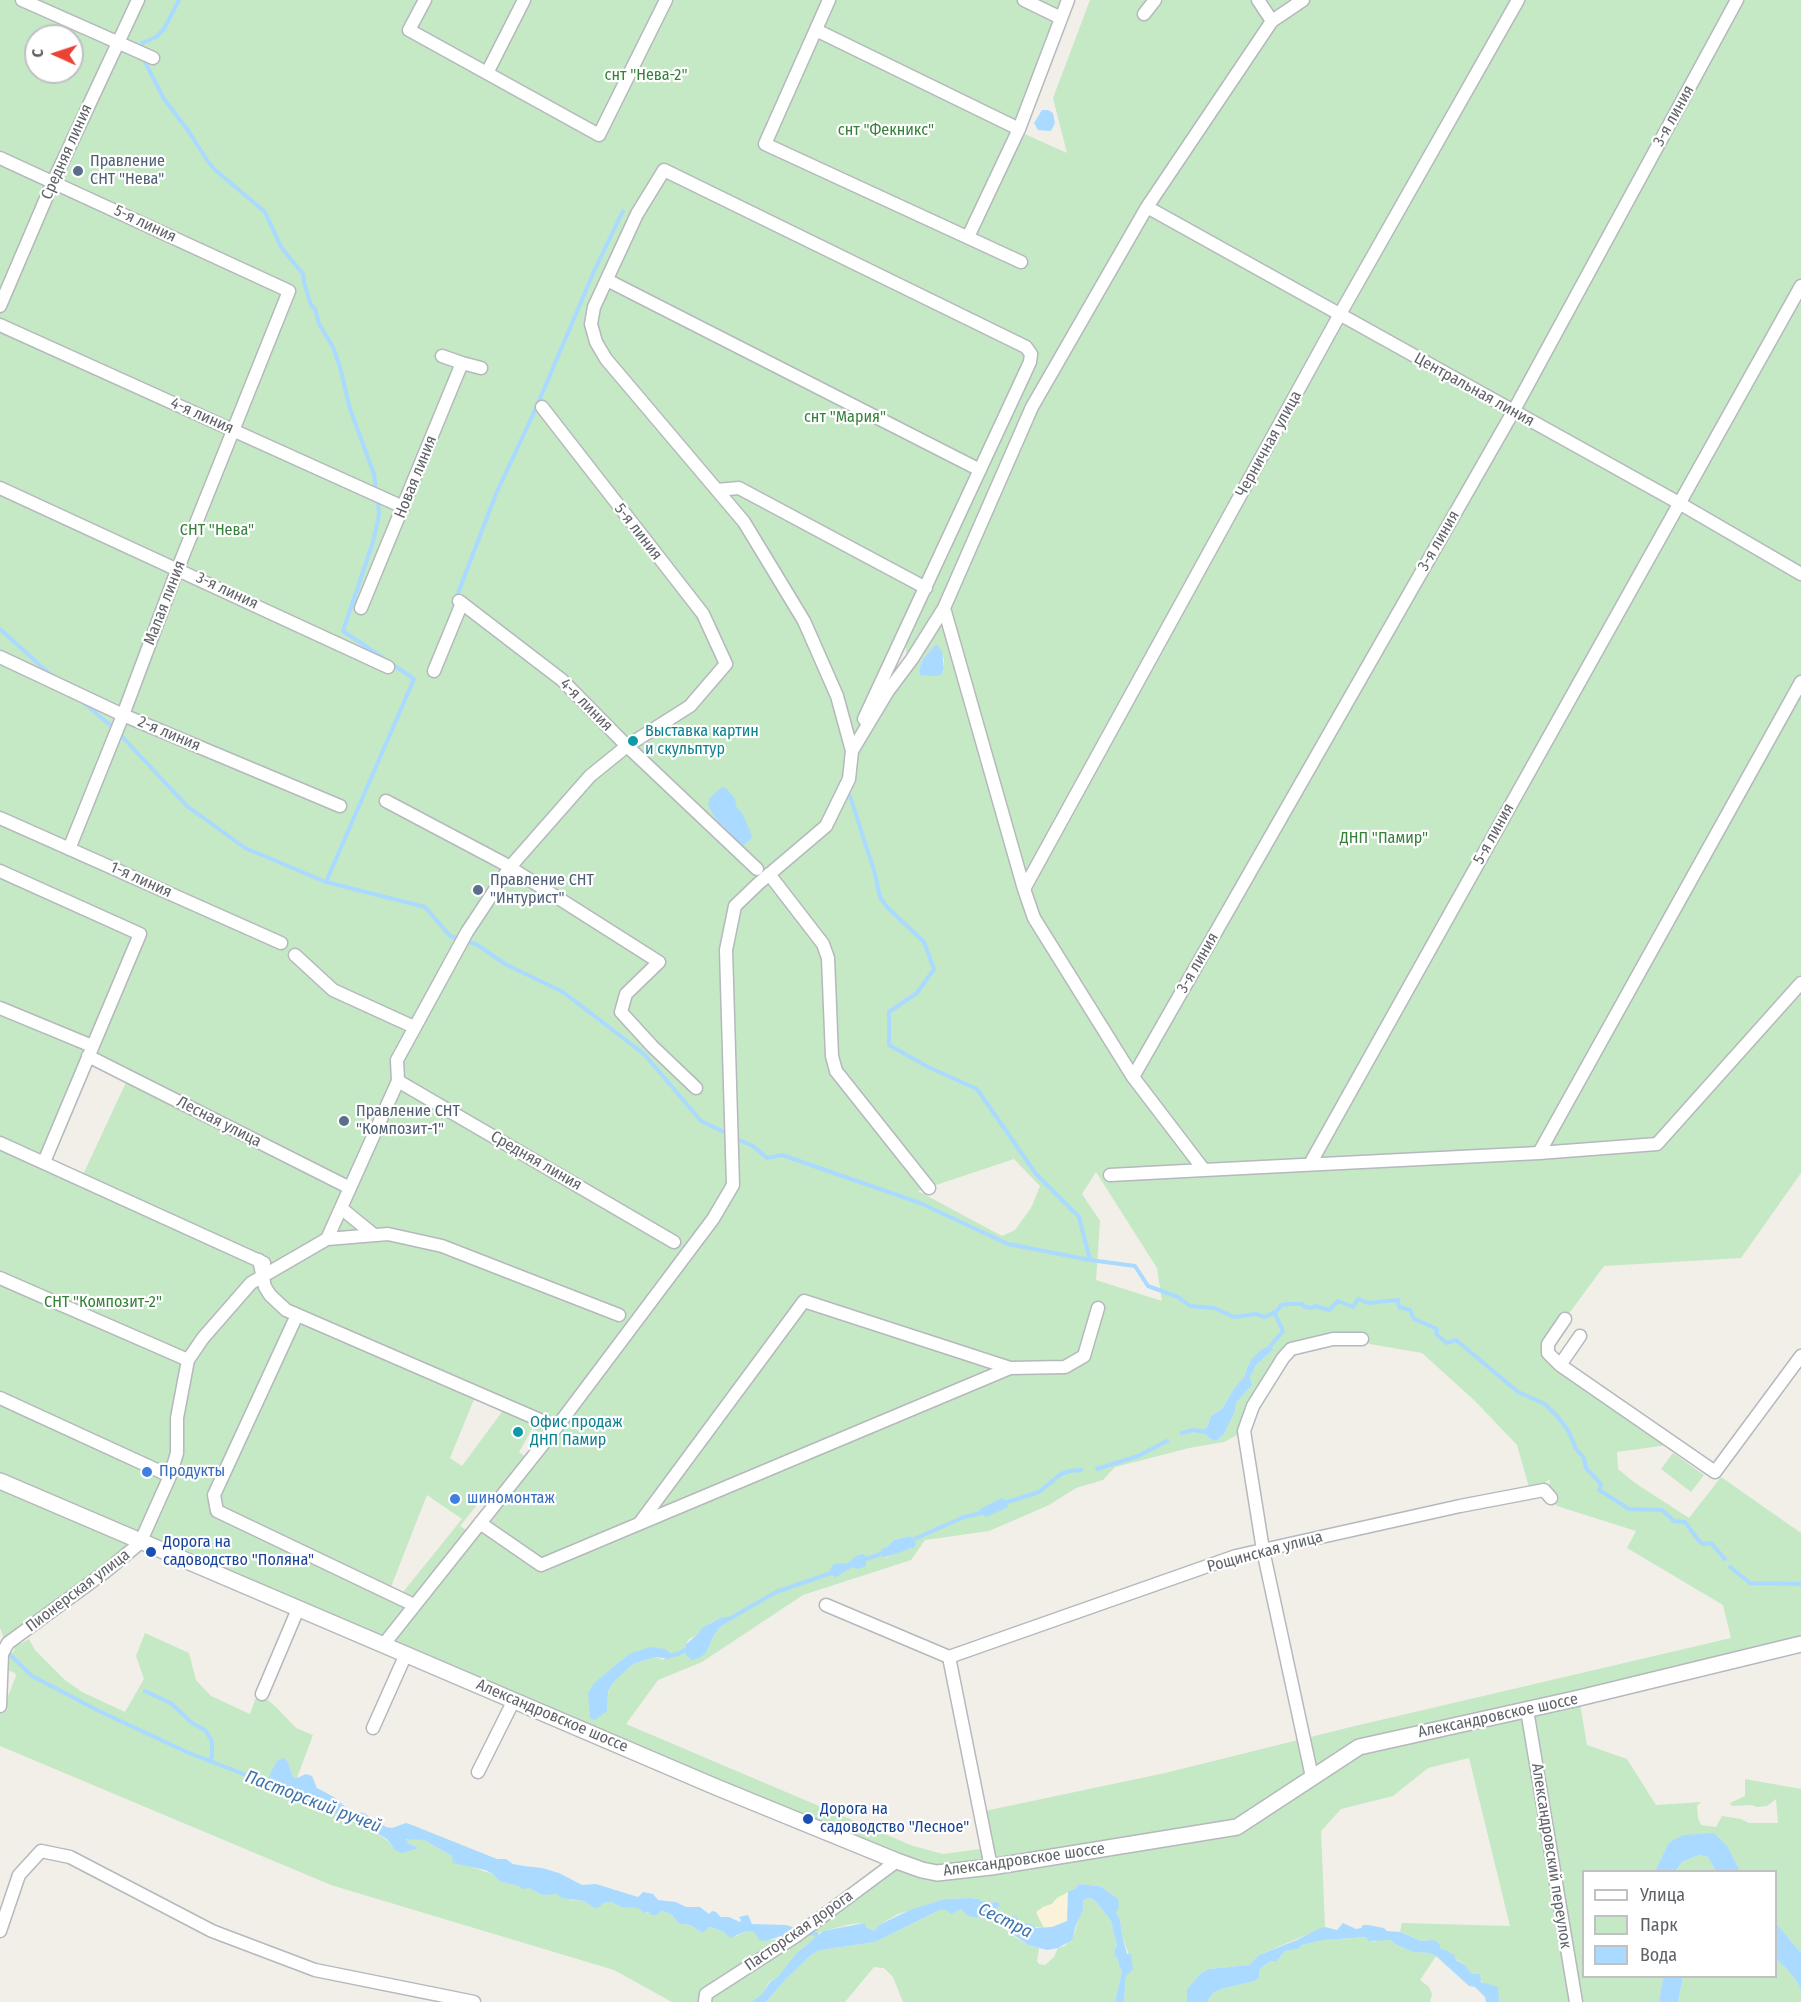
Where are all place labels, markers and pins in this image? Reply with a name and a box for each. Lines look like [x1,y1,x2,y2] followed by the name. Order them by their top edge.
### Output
[90,152,165,190] place label: Правление СНТ "Нева"
[71,164,85,178] marker: Правление СНТ "Нева"
[645,722,759,760] place label: Выставка картин и скульптур
[626,734,640,748] marker: Выставка картин и скульптур
[490,871,594,909] place label: Правление СНТ "Интурист"
[471,883,485,897] marker: Правление СНТ "Интурист"
[356,1102,460,1140] place label: Правление СНТ "Композит-1"
[337,1114,351,1128] marker: Правление СНТ "Композит-1"
[530,1413,622,1451] place label: Офис продаж ДНП Памир
[511,1425,525,1439] marker: Офис продаж ДНП Памир
[159,1462,225,1482] place label: Продукты
[140,1465,154,1479] marker: Продукты
[467,1489,555,1509] place label: шиномонтаж
[448,1492,462,1506] marker: шиномонтаж
[163,1533,314,1571] place label: Дорога на садоводство "Поляна"
[144,1545,158,1559] marker: Дорога на садоводство "Поляна"
[820,1800,969,1838] place label: Дорога на садоводство "Лесное"
[801,1812,815,1826] marker: Дорога на садоводство "Лесное"

